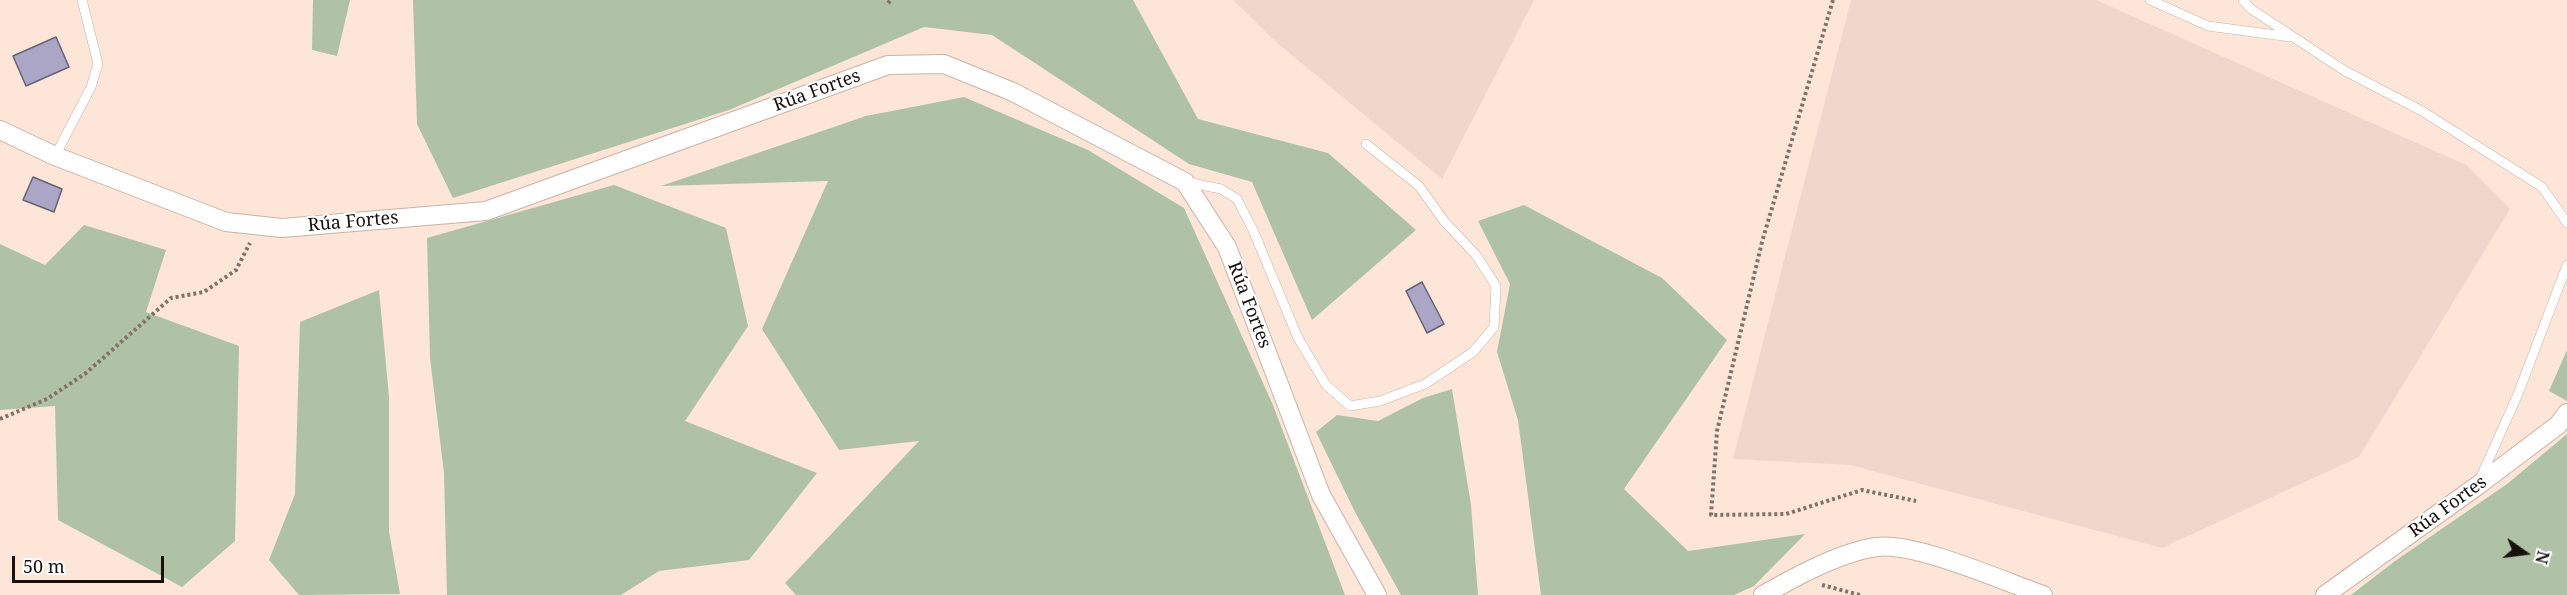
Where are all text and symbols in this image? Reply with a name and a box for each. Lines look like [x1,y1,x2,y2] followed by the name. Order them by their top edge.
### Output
[771,65,863,117] street label: Rúa Fortes
[307,207,399,237] street label: Rúa Fortes
[1223,259,1275,351] street label: Rúa Fortes
[2405,472,2491,542] street label: Rúa Fortes
[2495,523,2555,583] north arrow
[15,544,166,582] scale bar
[2530,549,2555,566] text: N
[23,554,65,578] text: 50 m

